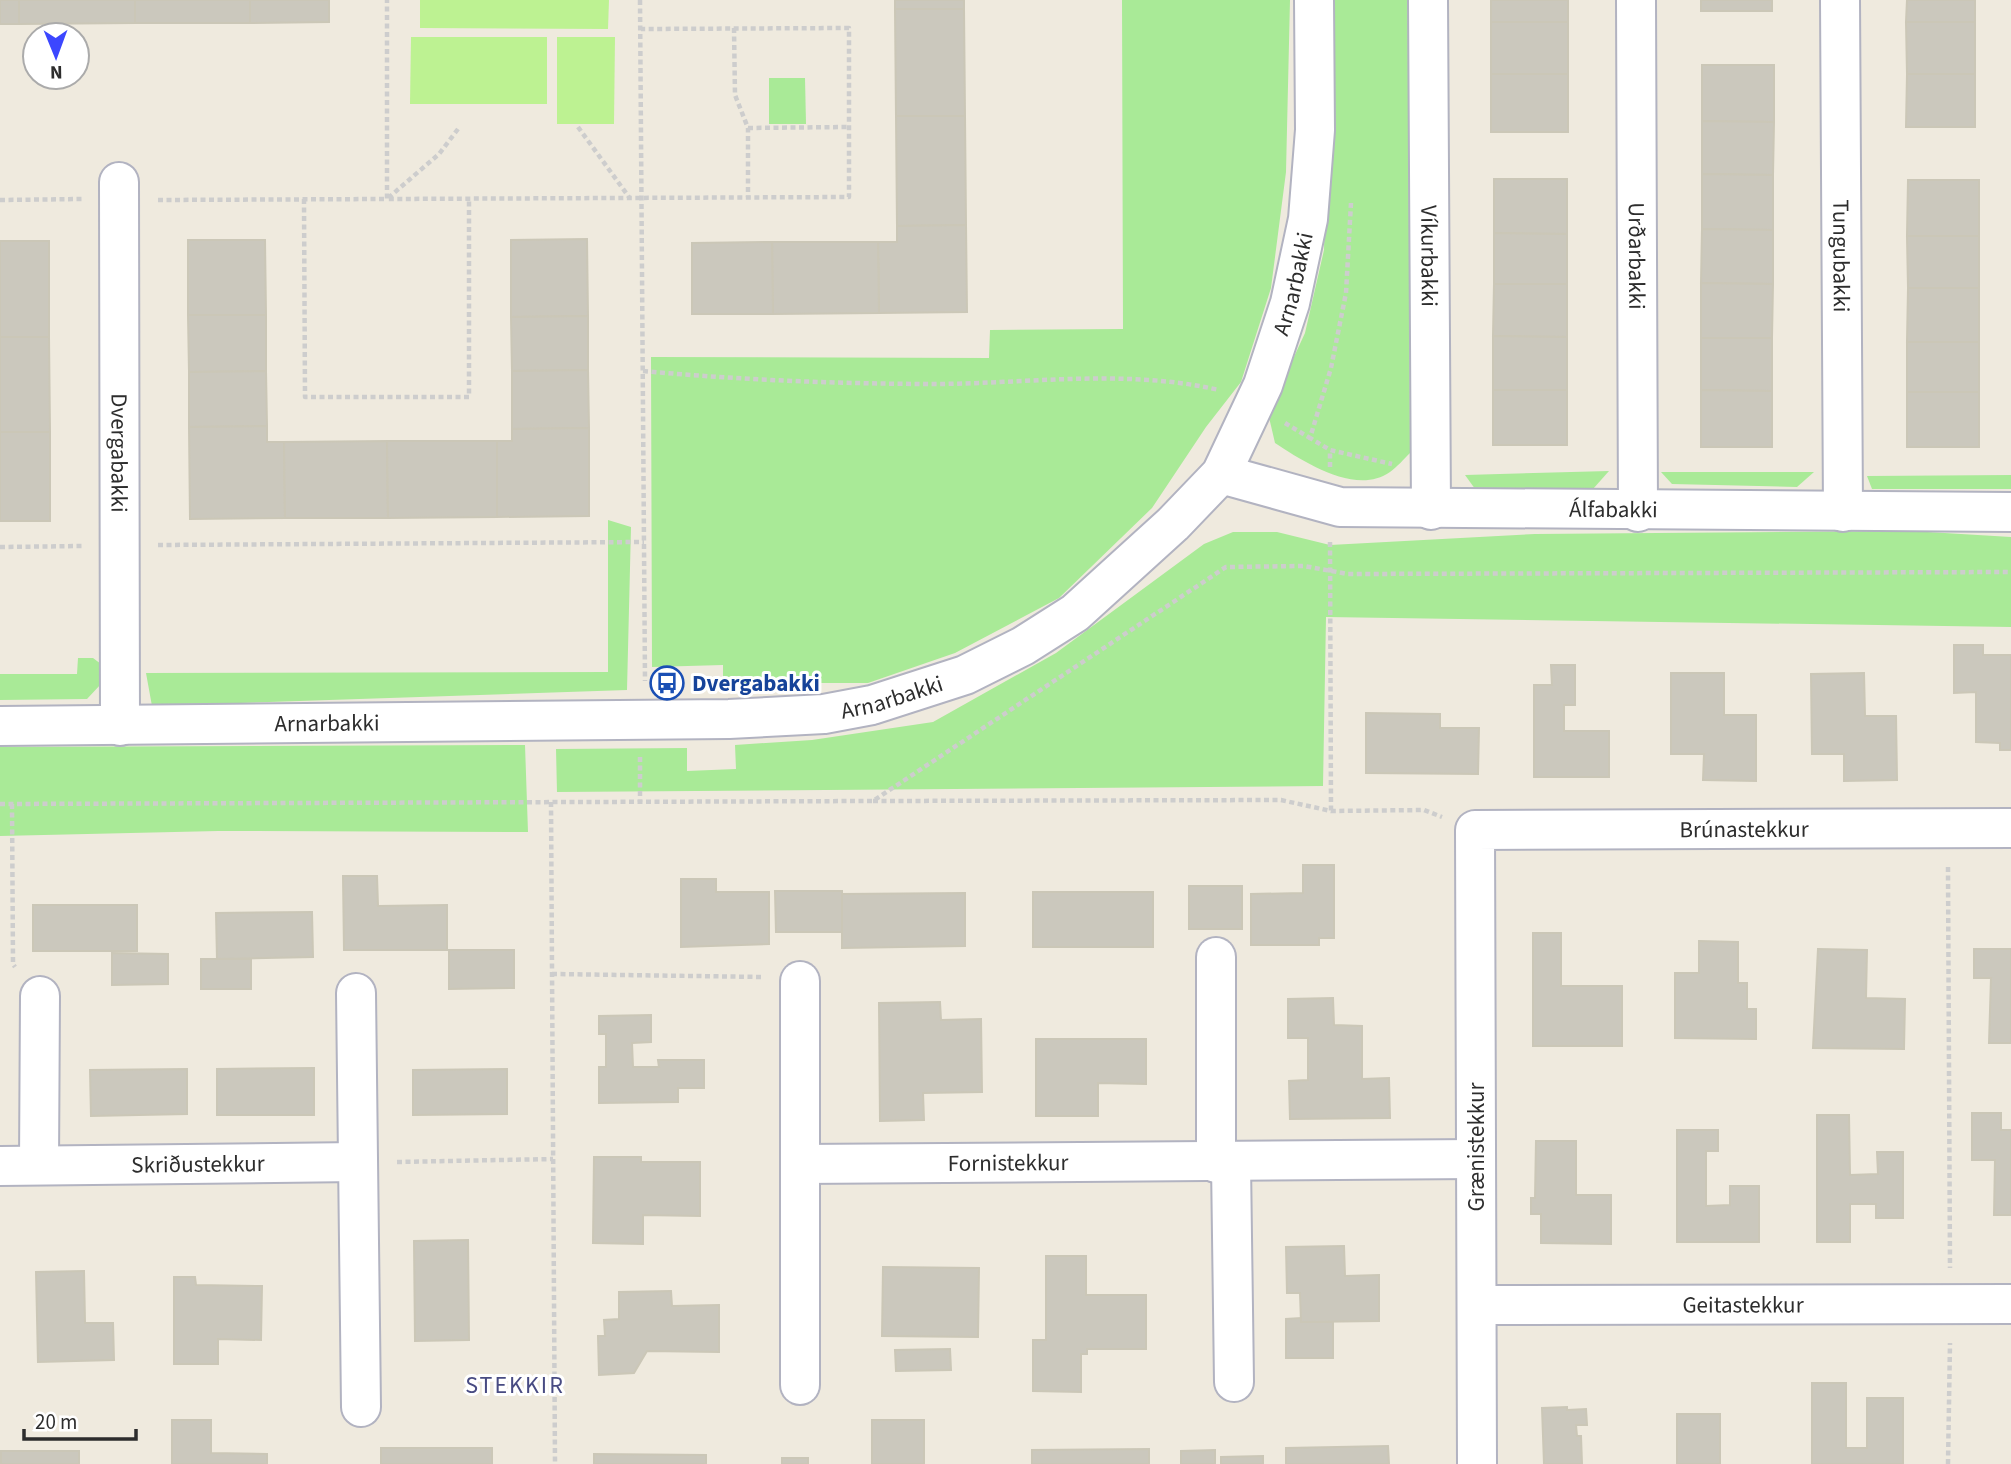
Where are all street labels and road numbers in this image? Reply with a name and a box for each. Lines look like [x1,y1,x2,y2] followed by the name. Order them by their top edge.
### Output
[1825,199,1858,313] street label: Tungubakki
[1620,202,1654,310] street label: Urðarbakki
[1413,205,1446,307] street label: Víkurbakki
[1264,229,1321,340] street label: Arnarbakki
[103,393,136,513] street label: Dvergabakki
[1569,492,1658,526] street label: Álfabakki
[838,667,947,727] street label: Arnarbakki
[274,706,380,740] street label: Arnarbakki
[1679,812,1810,846] street label: Brúnastekkur
[1460,1082,1493,1211] street label: Grænistekkur
[947,1146,1070,1179] street label: Fornistekkur
[131,1147,266,1181] street label: Skriðustekkur
[1682,1288,1805,1321] street label: Geitastekkur

